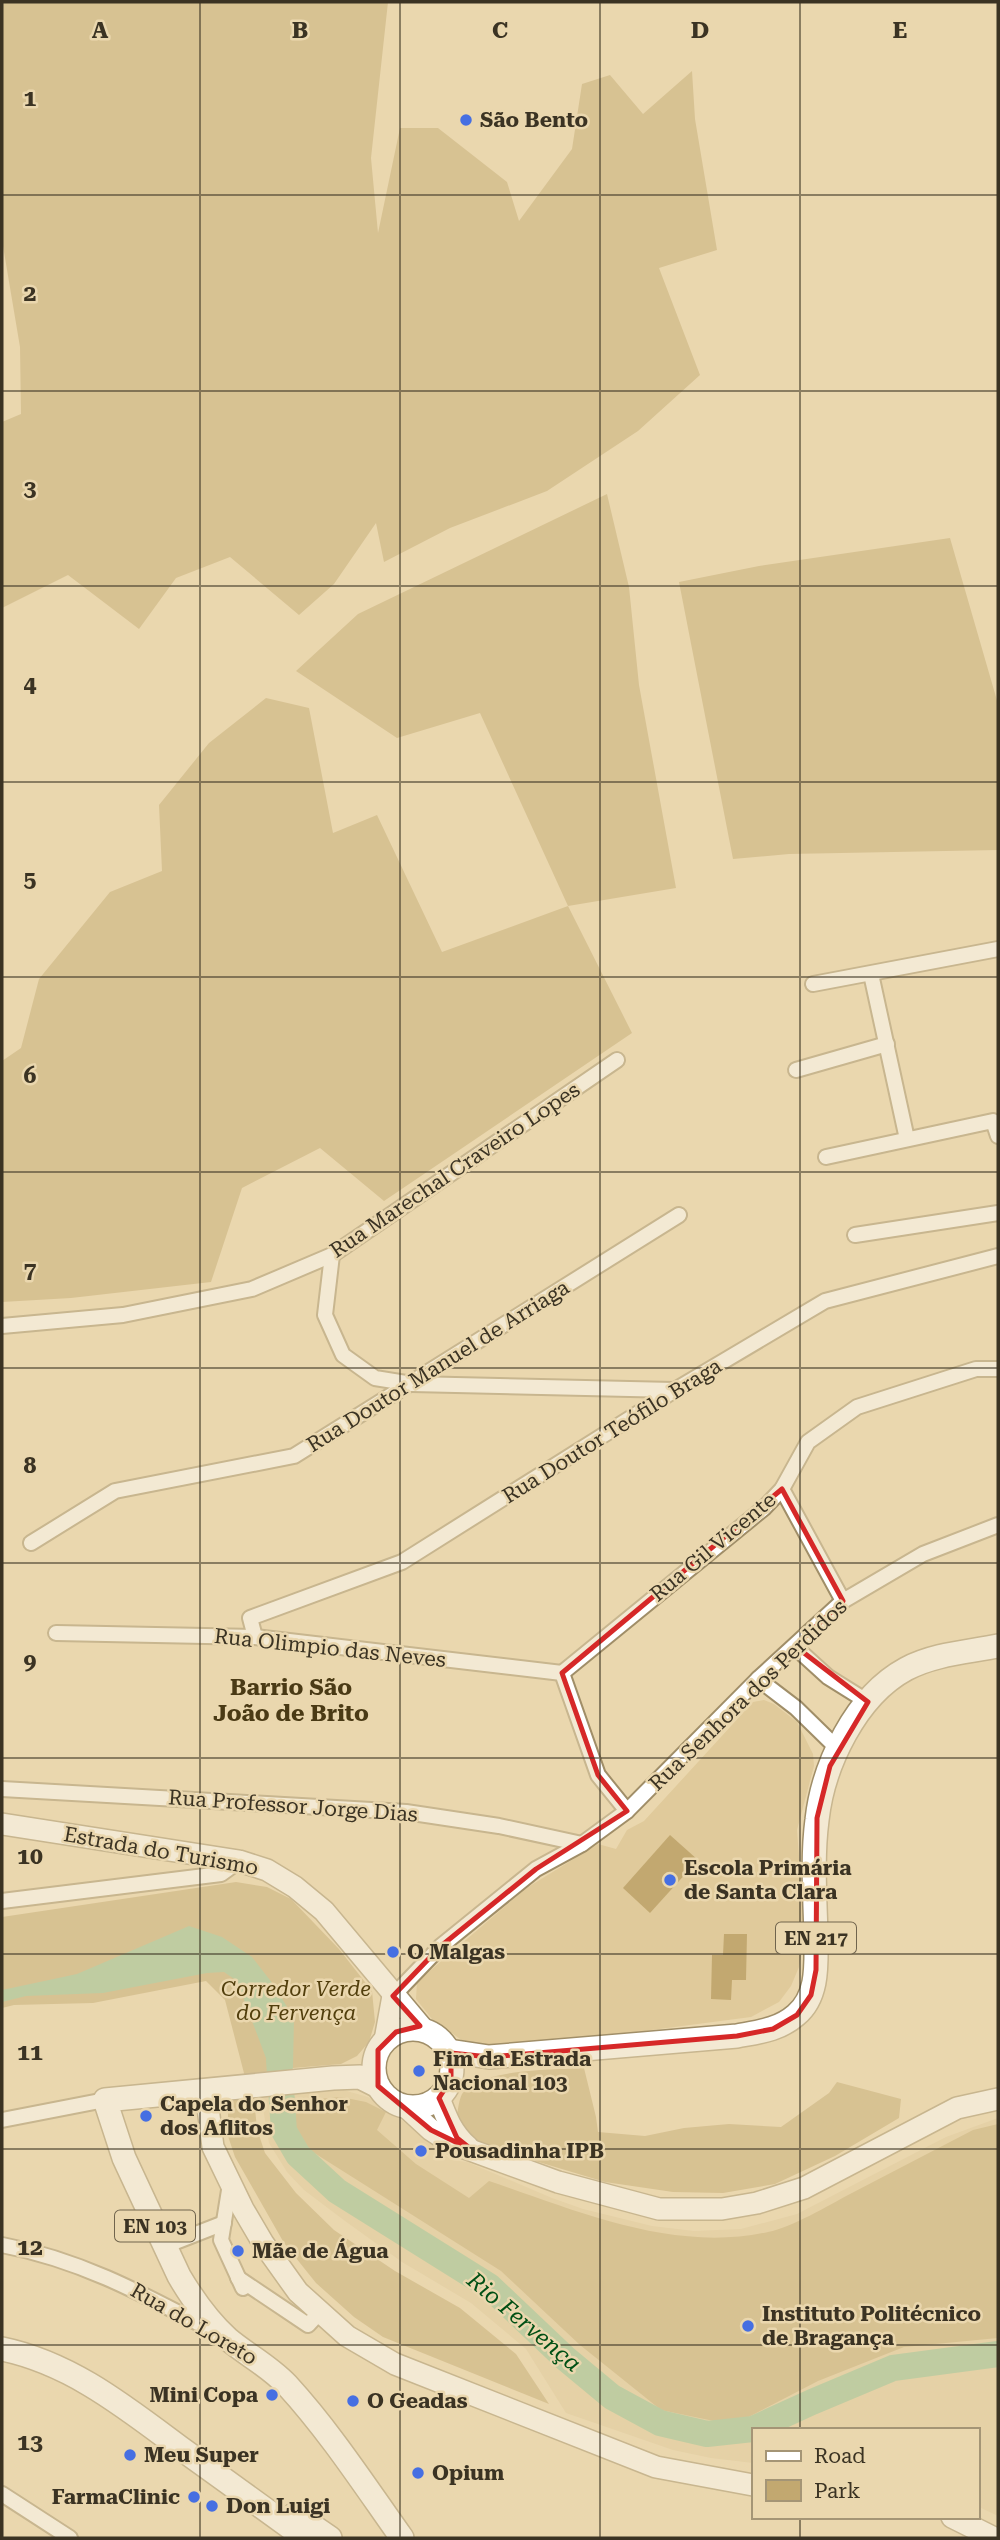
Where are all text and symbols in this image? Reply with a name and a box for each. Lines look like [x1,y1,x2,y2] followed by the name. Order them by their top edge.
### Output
[92,17,109,44] text: A
[292,17,308,44] text: B
[492,17,508,44] text: C
[691,17,709,44] text: D
[893,17,907,44] text: E
[24,85,37,112] text: 1
[480,108,588,132] place label: São Bento
[458,112,474,128] marker: São Bento
[24,280,36,307] text: 2
[24,475,37,502] text: 3
[24,671,37,698] text: 4
[24,866,37,893] text: 5
[24,1062,37,1089] text: 6
[326,1077,584,1263] street label: Rua Marechal Craveiro Lopes
[24,1257,37,1284] text: 7
[302,1275,574,1457] street label: Rua Doutor Manuel de Arriaga
[498,1353,726,1508] street label: Rua Doutor Teófilo Braga
[24,1452,37,1479] text: 8
[646,1488,780,1606] street label: Rua Gil Vicente
[644,1594,852,1796] street label: Rua Senhora dos Perdidos
[213,1624,447,1672] street label: Rua Olimpio das Neves
[24,1648,37,1675] text: 9
[213,1674,369,1727] district label: Barrio São João de Brito
[167,1785,419,1827] street label: Rua Professor Jorge Dias
[62,1822,260,1880] street label: Estrada do Turismo
[17,1843,43,1870] text: 10
[684,1856,852,1904] place label: Escola Primária de Santa Clara
[662,1872,678,1888] marker: Escola Primária de Santa Clara
[776,1922,856,1954] road number: EN 217
[407,1940,505,1964] place label: O Malgas
[385,1944,401,1960] marker: O Malgas
[221,1977,371,2025] park label: Corredor Verde do Fervença
[17,2039,43,2066] text: 11
[433,2047,592,2095] place label: Fim da Estrada Nacional 103
[411,2063,427,2079] marker: Fim da Estrada Nacional 103
[160,2092,348,2140] place label: Capela do Senhor dos Aflitos
[138,2108,154,2124] marker: Capela do Senhor dos Aflitos
[435,2139,604,2163] place label: Pousadinha IPB
[413,2143,429,2159] marker: Pousadinha IPB
[115,2210,195,2242] road number: EN 103
[17,2234,43,2261] text: 12
[252,2238,389,2263] place label: Mãe de Água
[230,2243,246,2259] marker: Mãe de Água
[461,2266,586,2377] water label: Rio Fervença
[126,2278,262,2370] street label: Rua do Loreto
[762,2302,981,2350] place label: Instituto Politécnico de Bragança
[740,2318,756,2334] marker: Instituto Politécnico de Bragança
[150,2383,259,2407] place label: Mini Copa
[264,2387,280,2403] marker: Mini Copa
[367,2389,468,2413] place label: O Geadas
[345,2393,361,2409] marker: O Geadas
[752,2428,979,2519] legend
[17,2429,43,2456] text: 13
[144,2443,259,2467] place label: Meu Super
[814,2444,866,2468] text: Road
[122,2447,138,2463] marker: Meu Super
[432,2461,504,2485] place label: Opium
[410,2465,426,2481] marker: Opium
[814,2479,860,2503] text: Park
[52,2485,180,2509] place label: FarmaClinic
[186,2489,202,2505] marker: FarmaClinic
[226,2494,330,2518] place label: Don Luigi
[204,2498,220,2514] marker: Don Luigi

